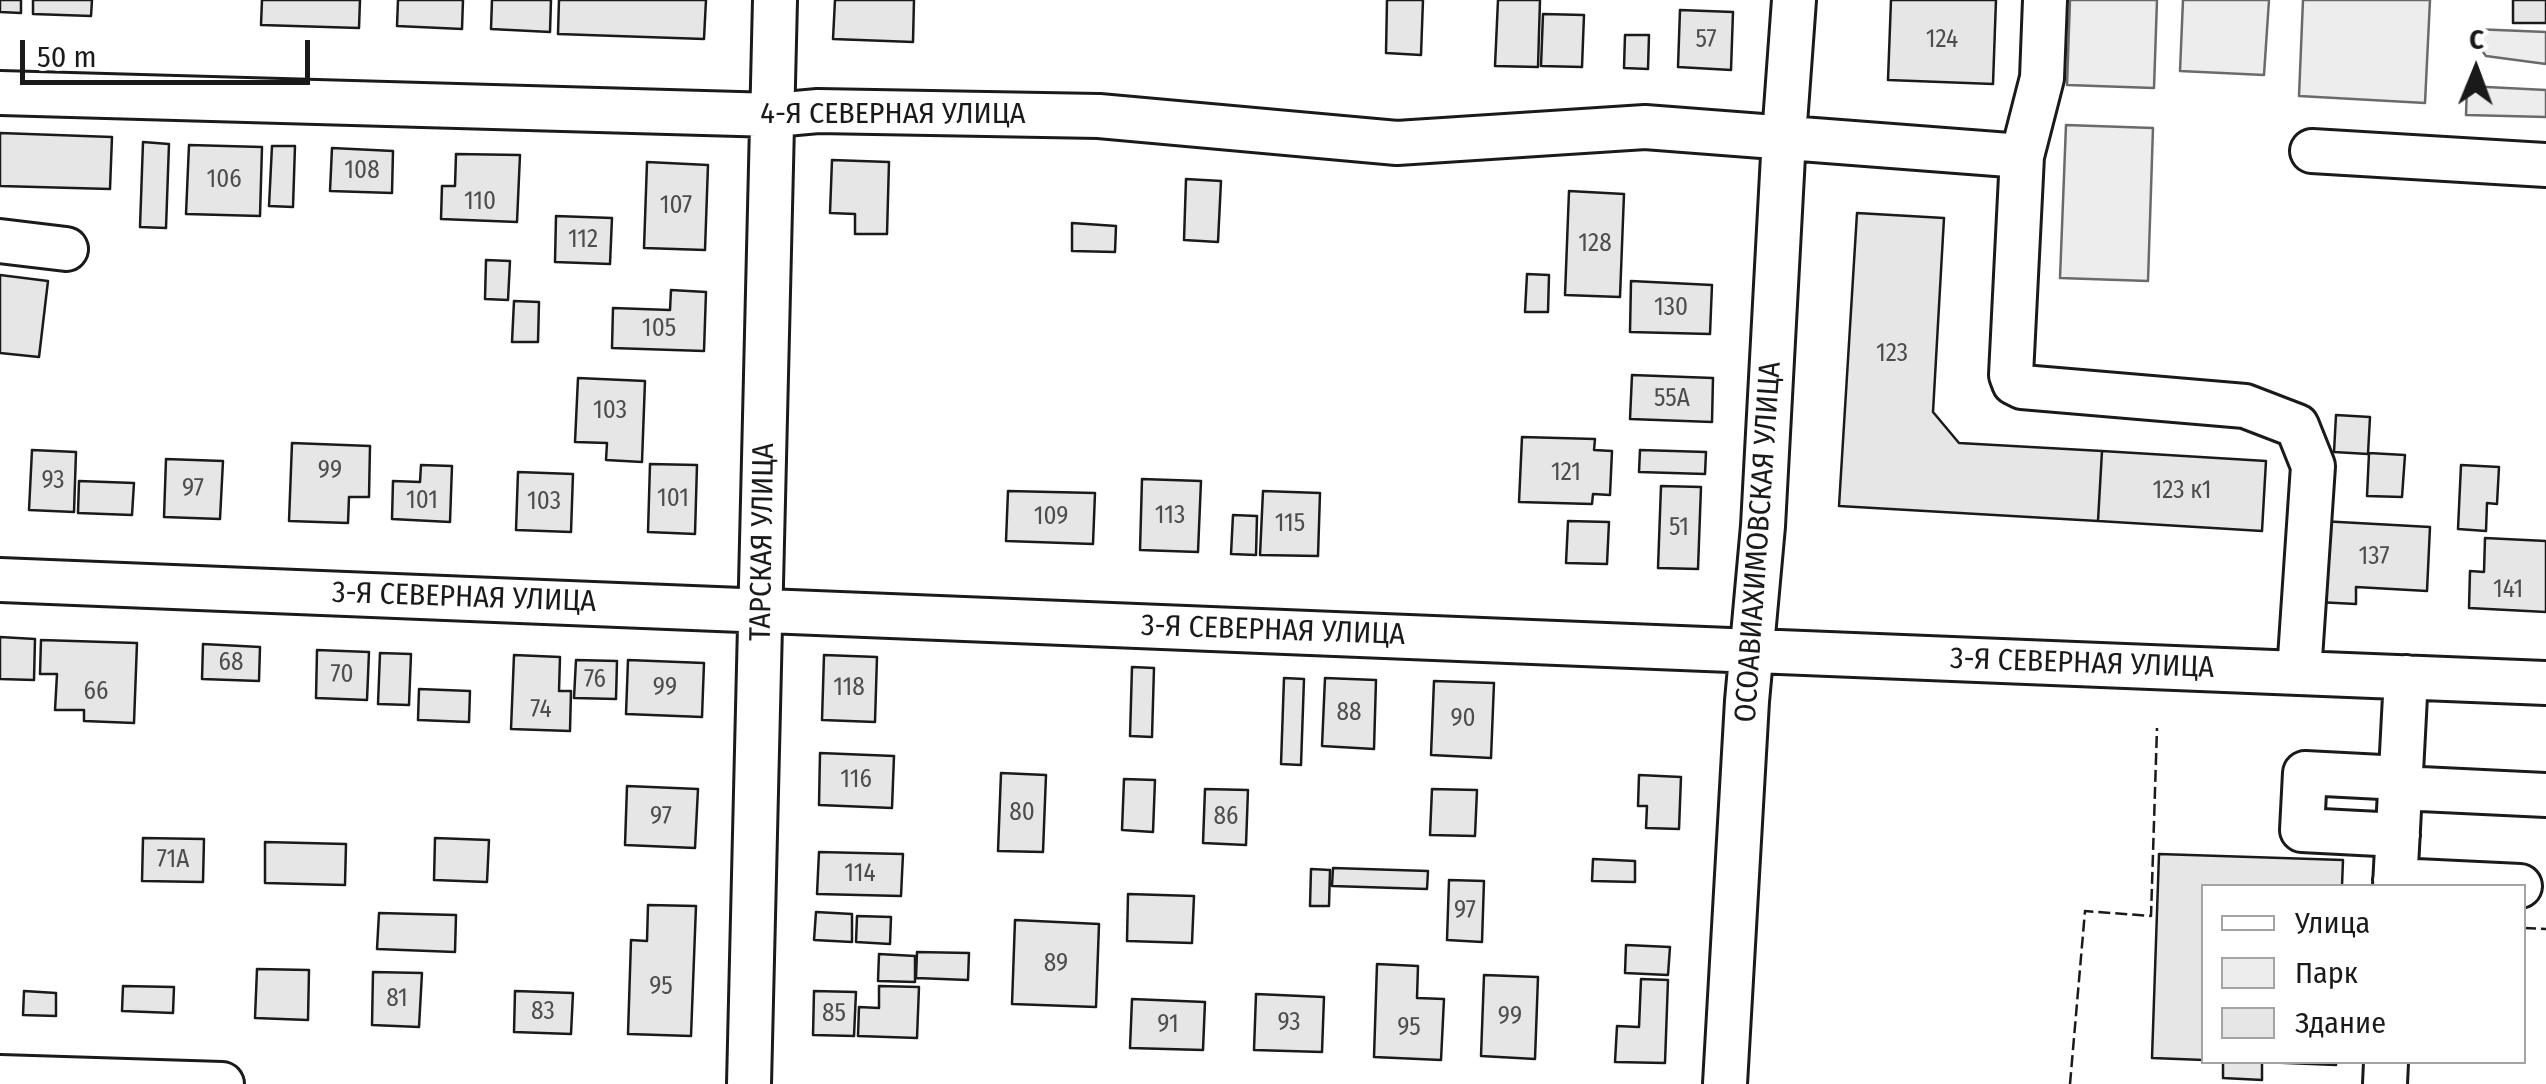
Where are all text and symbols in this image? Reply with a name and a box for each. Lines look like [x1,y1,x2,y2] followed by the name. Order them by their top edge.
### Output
[25,20,315,82] scale bar
[2426,20,2526,120] north arrow
[2469,23,2484,56] text: С
[1695,25,1717,55] house number: 57
[1926,25,1958,55] house number: 124
[37,39,97,75] text: 50 m
[760,97,1026,133] street label: 4-Я СЕВЕРНАЯ УЛИЦА
[344,156,380,186] house number: 108
[206,165,242,195] house number: 106
[464,187,496,217] house number: 110
[660,191,692,221] house number: 107
[568,225,598,255] house number: 112
[1578,229,1612,259] house number: 128
[1654,293,1688,323] house number: 130
[642,314,676,344] house number: 105
[1876,339,1908,369] house number: 123
[1728,360,1790,724] street label: ОСОАВИАХИМОВСКАЯ УЛИЦА
[1654,384,1690,414] house number: 55А
[593,396,627,426] house number: 103
[743,443,783,641] street label: ТАРСКАЯ УЛИЦА
[318,456,342,486] house number: 99
[1551,458,1581,488] house number: 121
[42,466,64,496] house number: 93
[182,474,204,504] house number: 97
[2152,476,2212,506] house number: 123 к1
[657,484,689,514] house number: 101
[406,486,438,516] house number: 101
[527,487,561,517] house number: 103
[1155,501,1185,531] house number: 113
[1034,502,1068,532] house number: 109
[1275,509,1305,539] house number: 115
[1669,513,1689,543] house number: 51
[2358,542,2390,572] house number: 137
[331,575,597,621] street label: 3-Я СЕВЕРНАЯ УЛИЦА
[2493,575,2523,605] house number: 141
[1140,608,1406,654] street label: 3-Я СЕВЕРНАЯ УЛИЦА
[1949,641,2215,687] street label: 3-Я СЕВЕРНАЯ УЛИЦА
[219,648,243,678] house number: 68
[331,660,353,690] house number: 70
[584,665,606,695] house number: 76
[653,673,677,703] house number: 99
[833,673,865,703] house number: 118
[84,677,108,707] house number: 66
[530,695,552,725] house number: 74
[1337,698,1361,728] house number: 88
[1450,704,1476,734] house number: 90
[840,765,872,795] house number: 116
[1009,798,1035,828] house number: 80
[650,802,672,832] house number: 97
[1214,802,1238,832] house number: 86
[157,845,189,875] house number: 71А
[844,859,876,889] house number: 114
[2201,884,2526,1064] legend
[1454,896,1476,926] house number: 97
[2295,905,2370,941] text: Улица
[1044,949,1068,979] house number: 89
[2295,955,2358,991] text: Парк
[649,972,673,1002] house number: 95
[386,984,408,1014] house number: 81
[531,997,555,1027] house number: 83
[822,999,846,1029] house number: 85
[1498,1002,1522,1032] house number: 99
[2295,1005,2386,1041] text: Здание
[1278,1008,1300,1038] house number: 93
[1157,1010,1179,1040] house number: 91
[1397,1013,1421,1043] house number: 95

